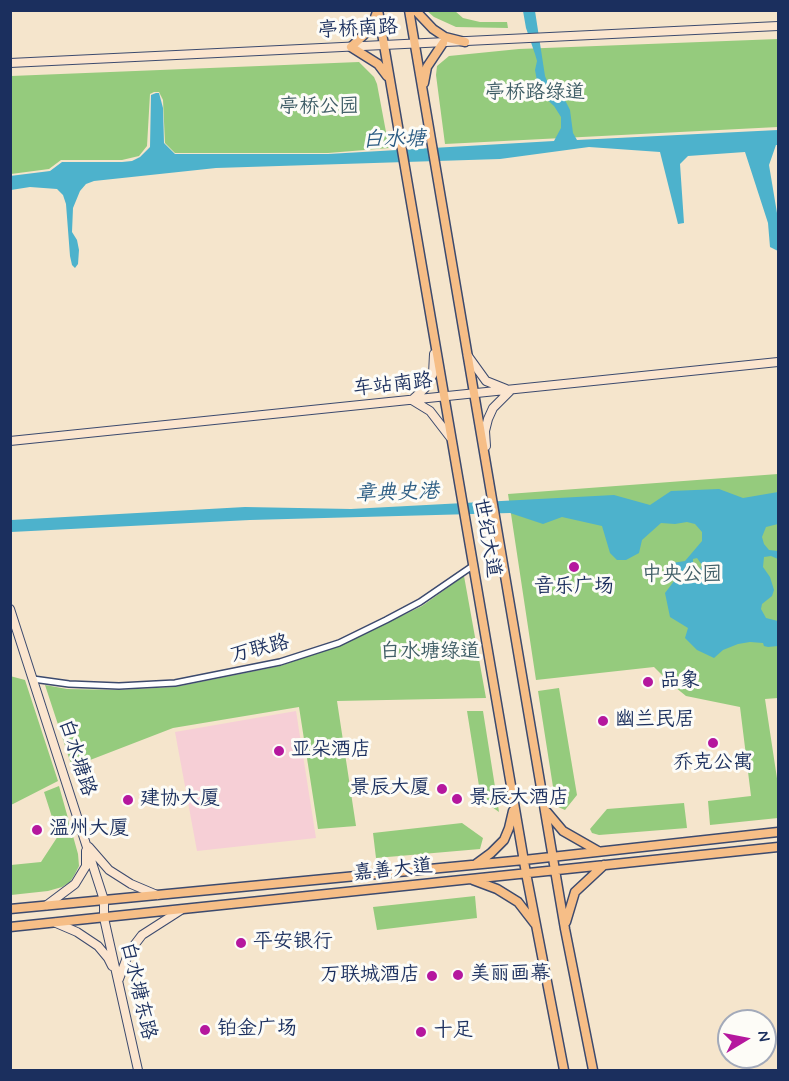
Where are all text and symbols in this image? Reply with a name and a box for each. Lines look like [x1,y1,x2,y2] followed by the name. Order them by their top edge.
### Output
[317,16,399,44] street label: 亭桥南路
[485,82,585,106] park label: 亭桥路绿道
[279,96,359,120] park label: 亭桥公园
[362,128,426,154] water label: 白水塘
[352,370,434,402] street label: 车站南路
[355,480,439,508] water label: 章典史港
[467,497,505,579] street label: 世纪大道
[567,560,581,574] marker: 音乐广场
[642,564,722,588] park label: 中央公园
[534,576,614,600] place label: 音乐广场
[228,631,292,669] street label: 万联路
[380,641,480,665] park label: 白水塘绿道
[660,670,700,694] place label: 品象
[641,675,655,689] marker: 品象
[615,709,695,733] place label: 幽兰民居
[596,714,610,728] marker: 幽兰民居
[52,716,100,800] street label: 白水塘路
[706,736,720,750] marker: 乔克公寓
[291,739,371,763] place label: 亚朵酒店
[272,744,286,758] marker: 亚朵酒店
[673,752,753,776] place label: 乔克公寓
[350,777,430,801] place label: 景辰大厦
[435,782,449,796] marker: 景辰大厦
[469,787,569,811] place label: 景辰大酒店
[140,788,220,812] place label: 建协大厦
[450,792,464,806] marker: 景辰大酒店
[121,793,135,807] marker: 建协大厦
[49,818,129,842] place label: 温州大厦
[30,823,44,837] marker: 温州大厦
[352,855,434,887] street label: 嘉善大道
[253,931,333,955] place label: 平安银行
[234,936,248,950] marker: 平安银行
[114,940,160,1042] street label: 白水塘东路
[470,963,550,987] place label: 美丽画幕
[320,964,420,988] place label: 万联城酒店
[451,968,465,982] marker: 美丽画幕
[425,969,439,983] marker: 万联城酒店
[717,1009,777,1069] north arrow
[217,1018,297,1042] place label: 铂金广场
[433,1020,473,1044] place label: 十足
[198,1023,212,1037] marker: 铂金广场
[414,1025,428,1039] marker: 十足
[752,1029,775,1043] text: N

